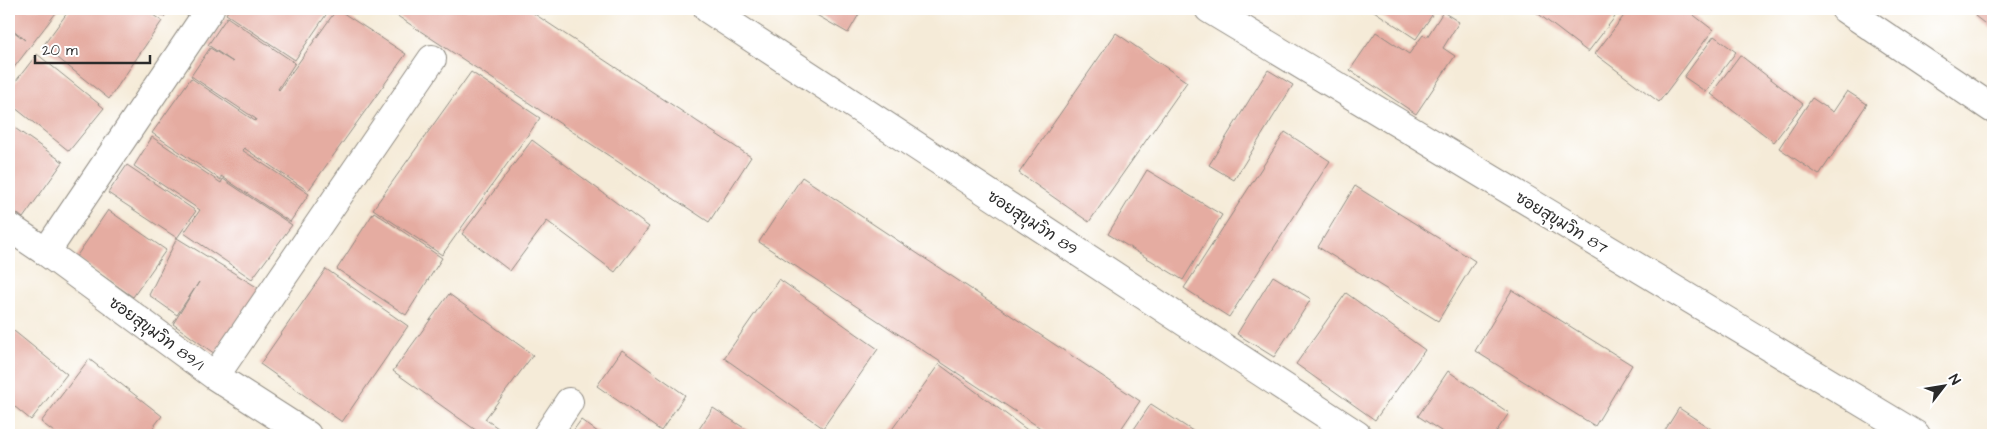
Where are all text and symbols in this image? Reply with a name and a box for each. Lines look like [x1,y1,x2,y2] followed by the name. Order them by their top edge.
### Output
[35,32,150,64] scale bar
[42,40,78,61] text: 20 m
[982,185,1082,261] street label: ซอยสุขุมวิท 89
[1511,187,1612,260] street label: ซอยสุขุมวิท 87
[104,292,209,377] street label: ซอยสุขุมวิท 89/1
[1920,362,1970,412] north arrow
[1943,371,1965,389] text: N

